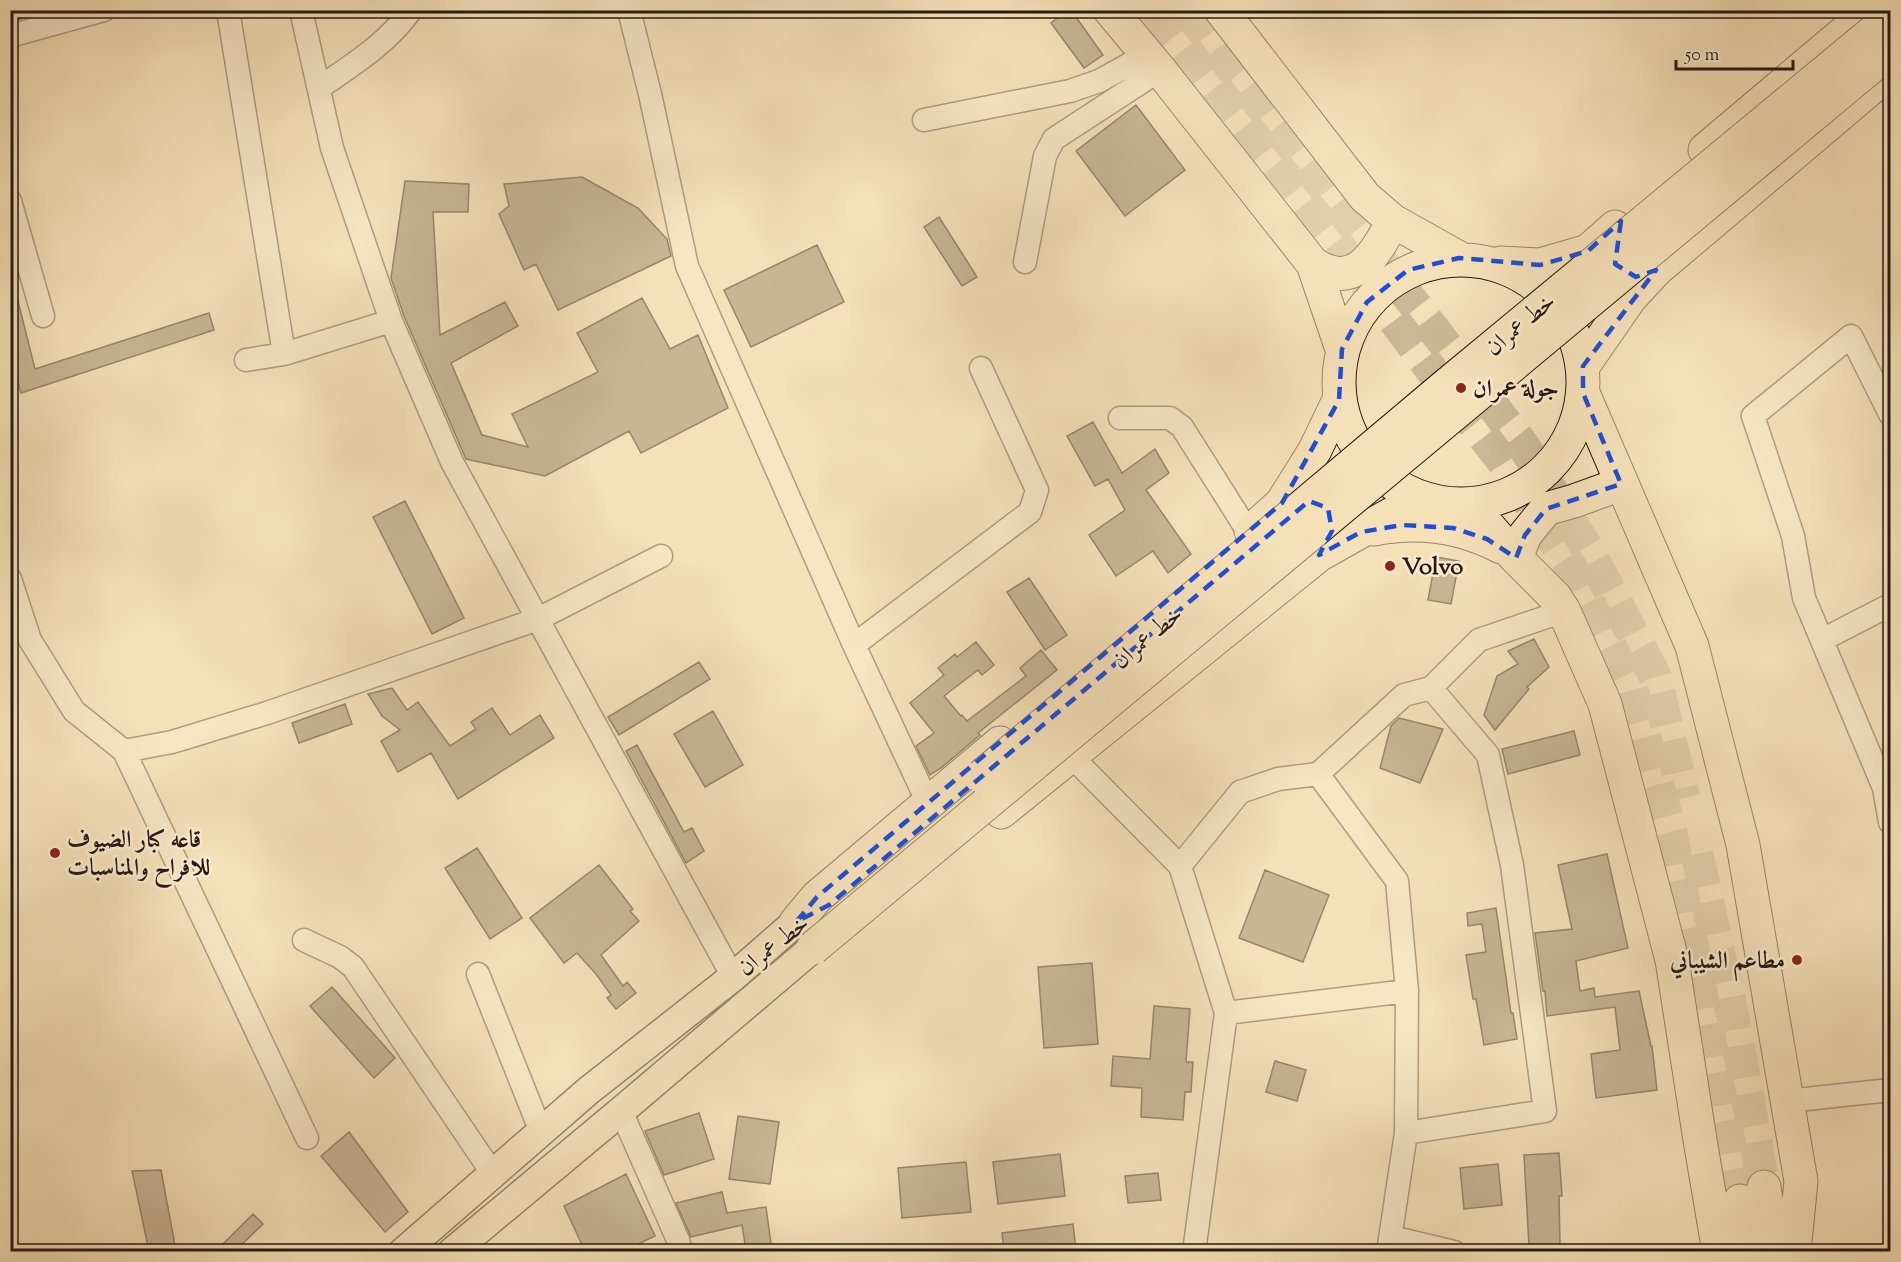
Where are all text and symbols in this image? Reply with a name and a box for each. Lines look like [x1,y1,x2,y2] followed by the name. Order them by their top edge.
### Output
[1676,33,1793,71] scale bar
[1684,43,1720,69] text: 50 m
[1479,286,1564,365] street label: خط عمران
[1473,373,1559,407] place label: جولة عمران
[1454,381,1468,395] marker: جولة عمران
[1402,551,1463,585] place label: Volvo
[1383,559,1397,573] marker: Volvo
[1106,599,1191,678] street label: خط عمران
[67,824,210,889] place label: قاعه كبار الضيوف للافراح والمناسبات
[48,846,62,860] marker: قاعه كبار الضيوف للافراح والمناسبات
[731,908,817,986] street label: خط عمران
[1669,945,1785,982] place label: مطاعم الشيباني
[1790,953,1804,967] marker: مطاعم الشيباني

